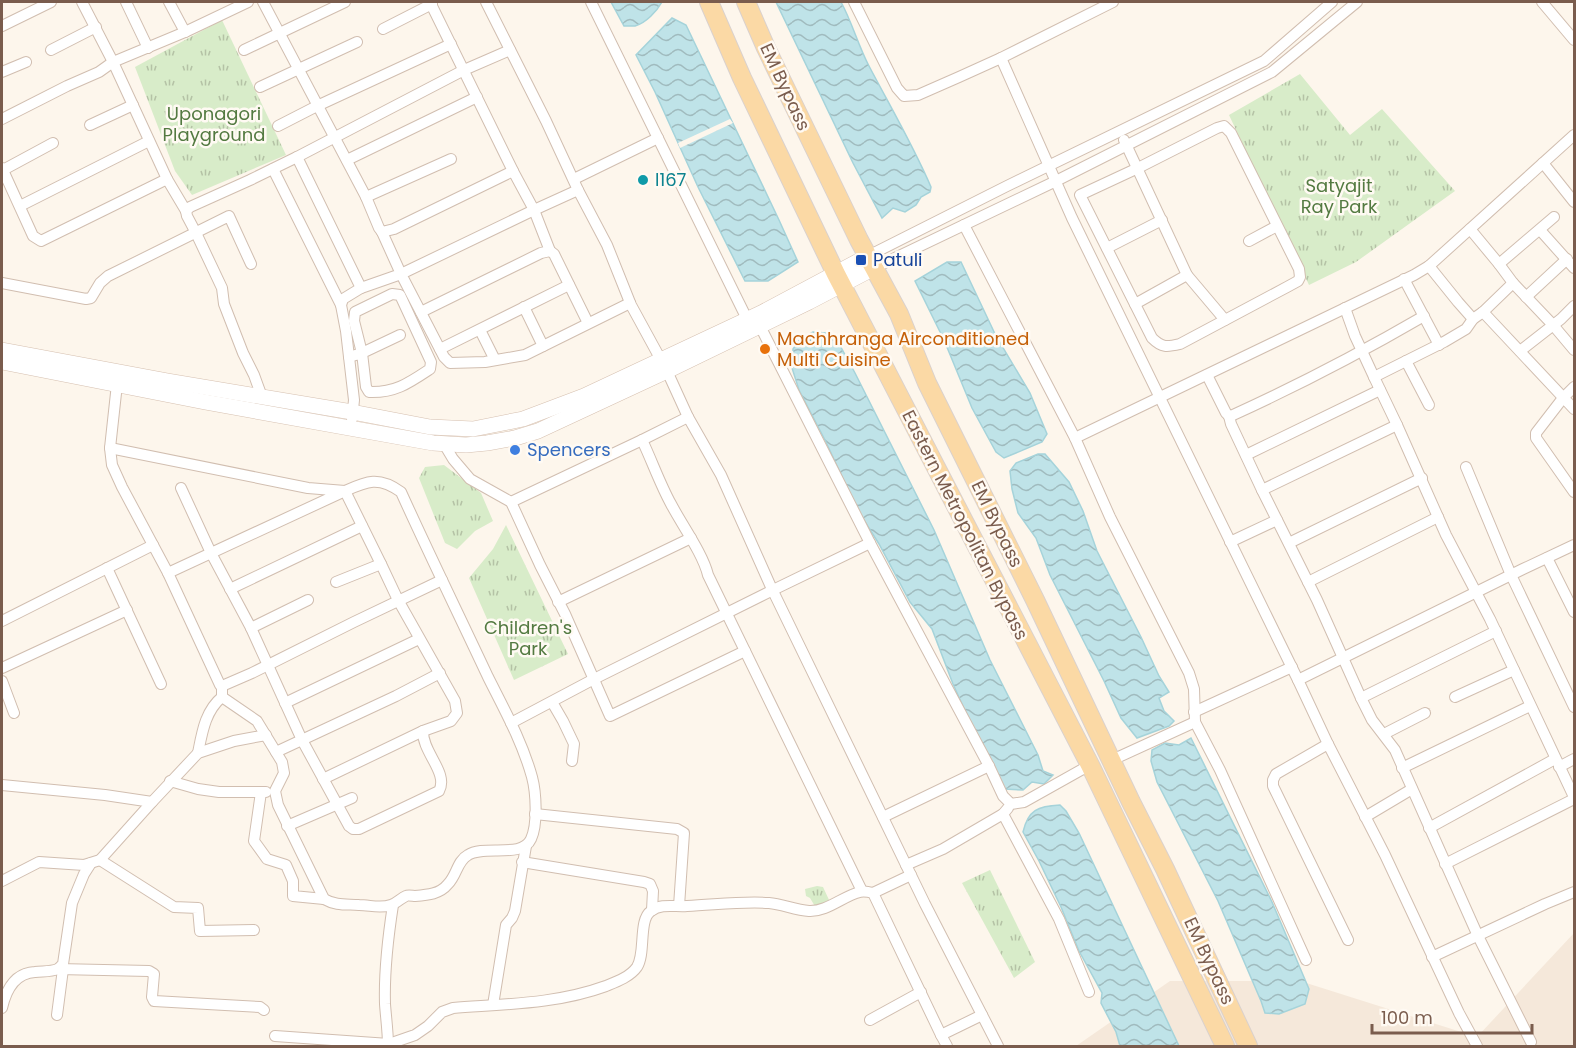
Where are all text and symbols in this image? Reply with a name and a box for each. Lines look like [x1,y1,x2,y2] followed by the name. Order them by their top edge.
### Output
[754,39,817,135] street label: EM Bypass
[163,101,265,147] park label: Uponagori Playground
[655,167,687,192] place label: I167
[636,173,650,187] marker: I167
[1301,173,1378,219] park label: Satyajit Ray Park
[873,247,923,272] place label: Patuli
[854,253,868,267] marker: Patuli
[777,326,1029,372] place label: Machhranga Airconditioned Multi Cuisine
[758,342,772,356] marker: Machhranga Airconditioned Multi Cuisine
[896,406,1034,644] street label: Eastern Metropolitan Bypass
[527,437,611,462] place label: Spencers
[508,443,522,457] marker: Spencers
[966,476,1029,571] street label: EM Bypass
[484,615,572,661] park label: Children's Park
[1178,913,1241,1009] street label: EM Bypass
[1372,997,1532,1035] scale bar
[1381,1005,1433,1030] text: 100 m

